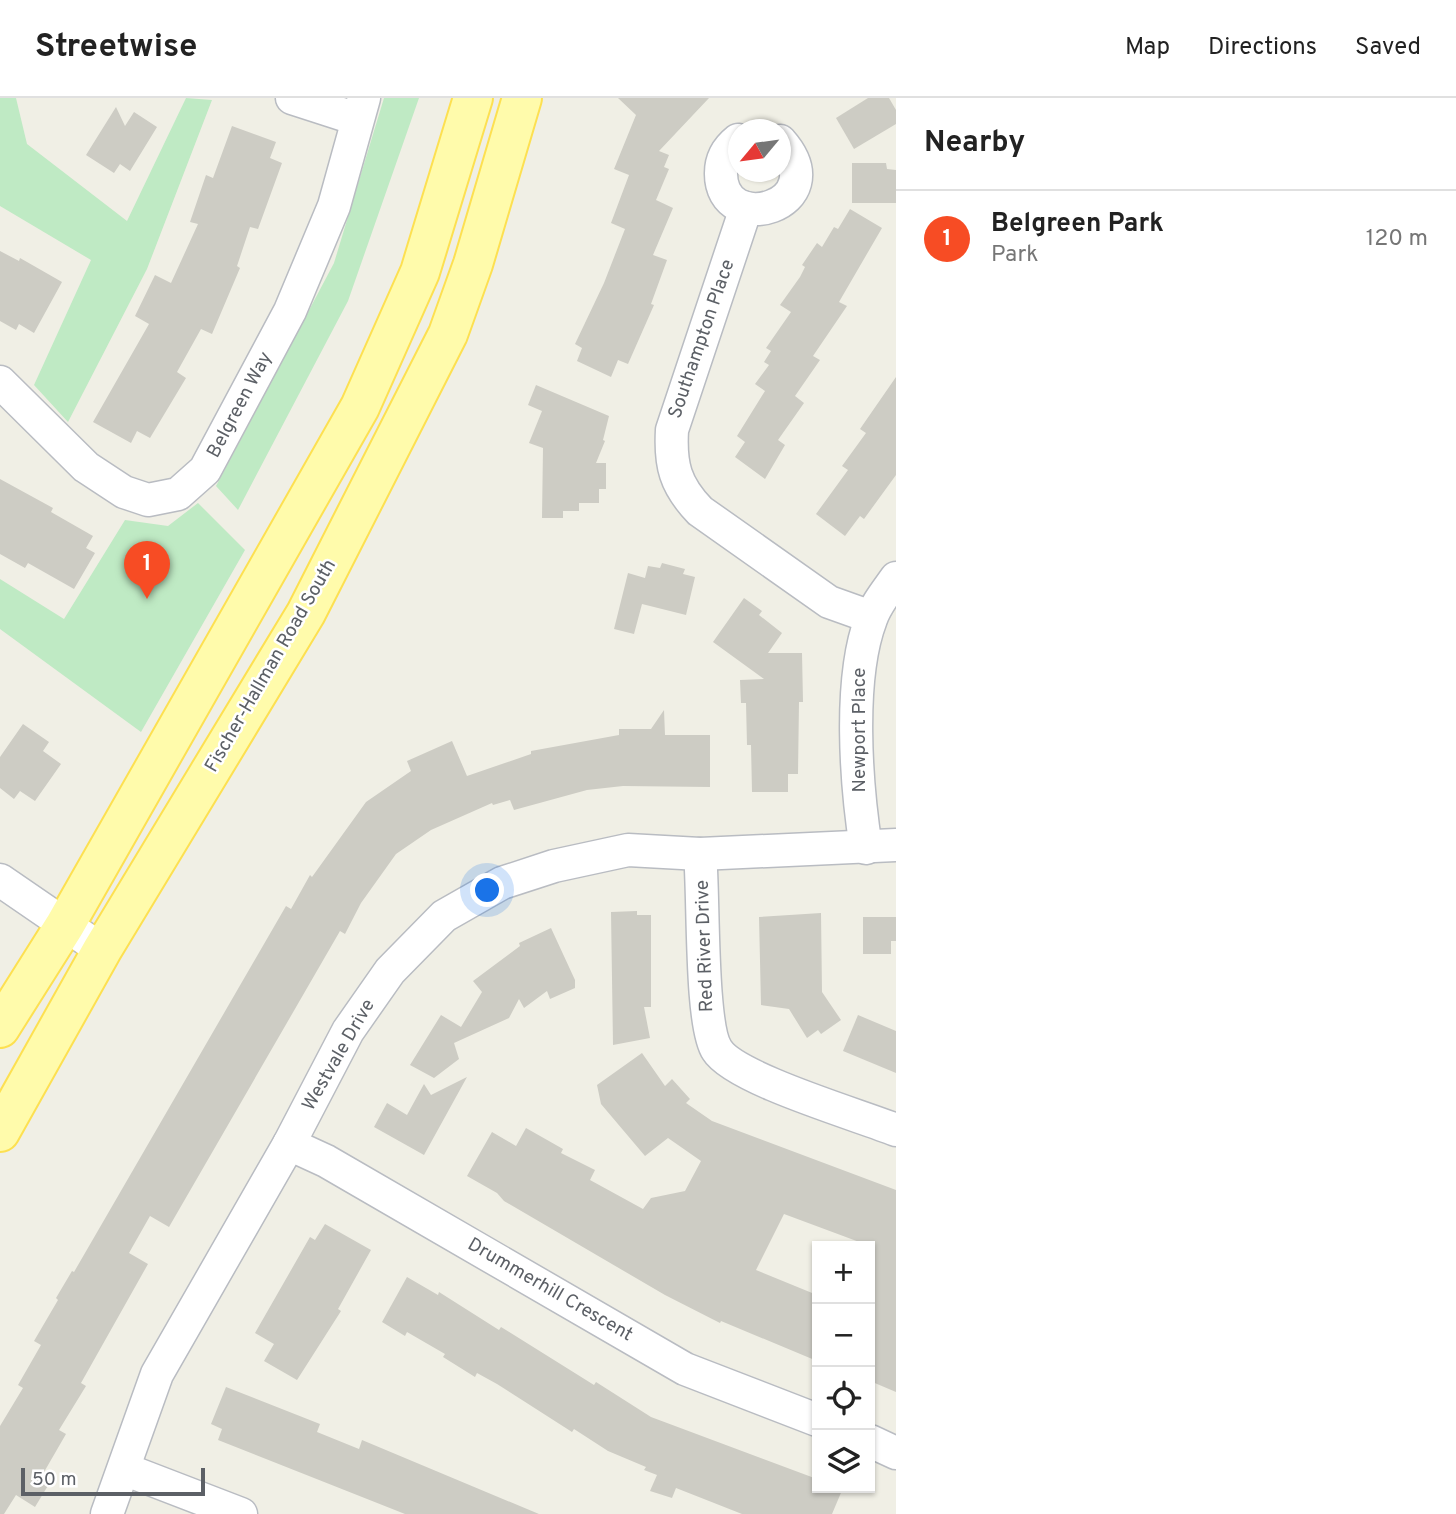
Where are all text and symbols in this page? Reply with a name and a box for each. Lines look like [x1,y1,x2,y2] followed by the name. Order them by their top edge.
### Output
[35,27,197,69] text: Streetwise
[1125,33,1170,63] text: Map
[1208,33,1317,63] text: Directions
[1355,33,1421,63] text: Saved
[728,119,791,182] north arrow
[924,125,1025,162] text: Nearby
[991,208,1164,241] text: Belgreen Park
[942,225,952,254] text: 1
[1366,225,1428,254] text: 120 m
[991,241,1038,270] text: Park
[663,256,741,422] street label: Southampton Place
[202,348,278,462] street label: Belgreen Way
[124,541,170,599] pin: 1
[200,555,342,777] street label: Fischer-Hallman Road South
[848,667,872,793] street label: Newport Place
[470,873,504,907] your location
[691,879,719,1013] street label: Red River Drive
[297,995,381,1115] street label: Westvale Drive
[463,1233,637,1347] street label: Drummerhill Crescent
[812,1241,875,1493] map controls
[812,1241,875,1304] button: +
[812,1304,875,1367] button: −
[812,1367,875,1430] button: locate
[812,1430,875,1493] button: layers
[21,1465,205,1497] scale bar
[32,1468,77,1492] text: 50 m

